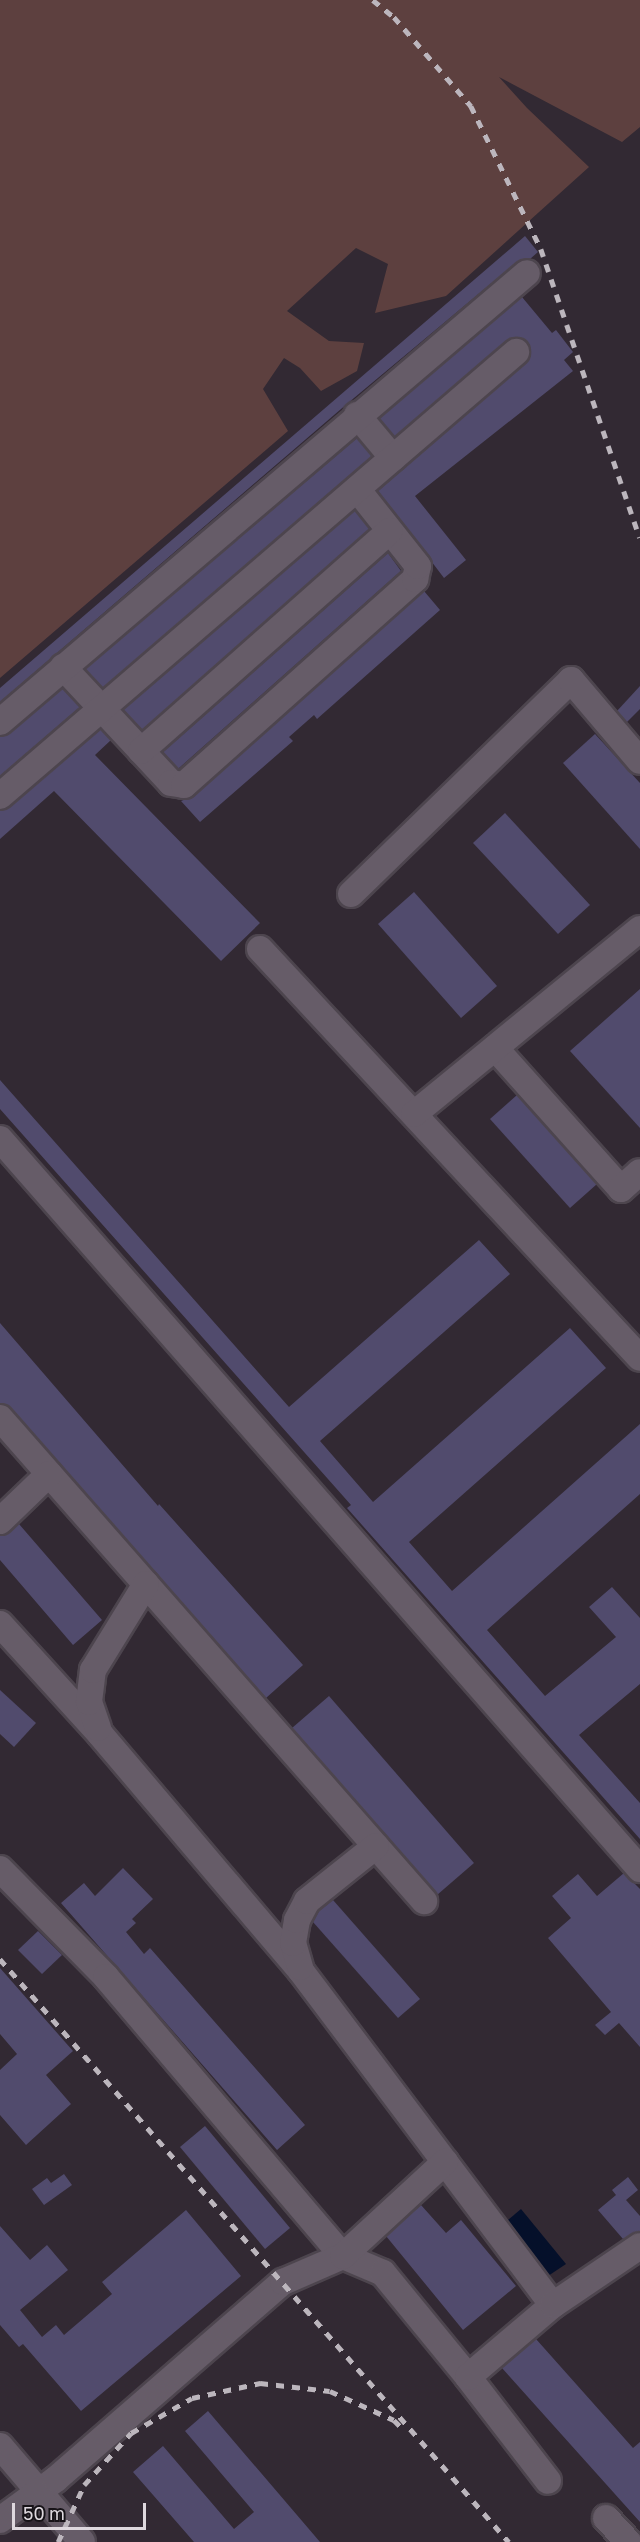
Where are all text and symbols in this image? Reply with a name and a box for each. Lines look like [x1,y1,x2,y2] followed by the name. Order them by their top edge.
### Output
[15,2491,148,2529] scale bar
[23,2502,65,2524] text: 50 m

